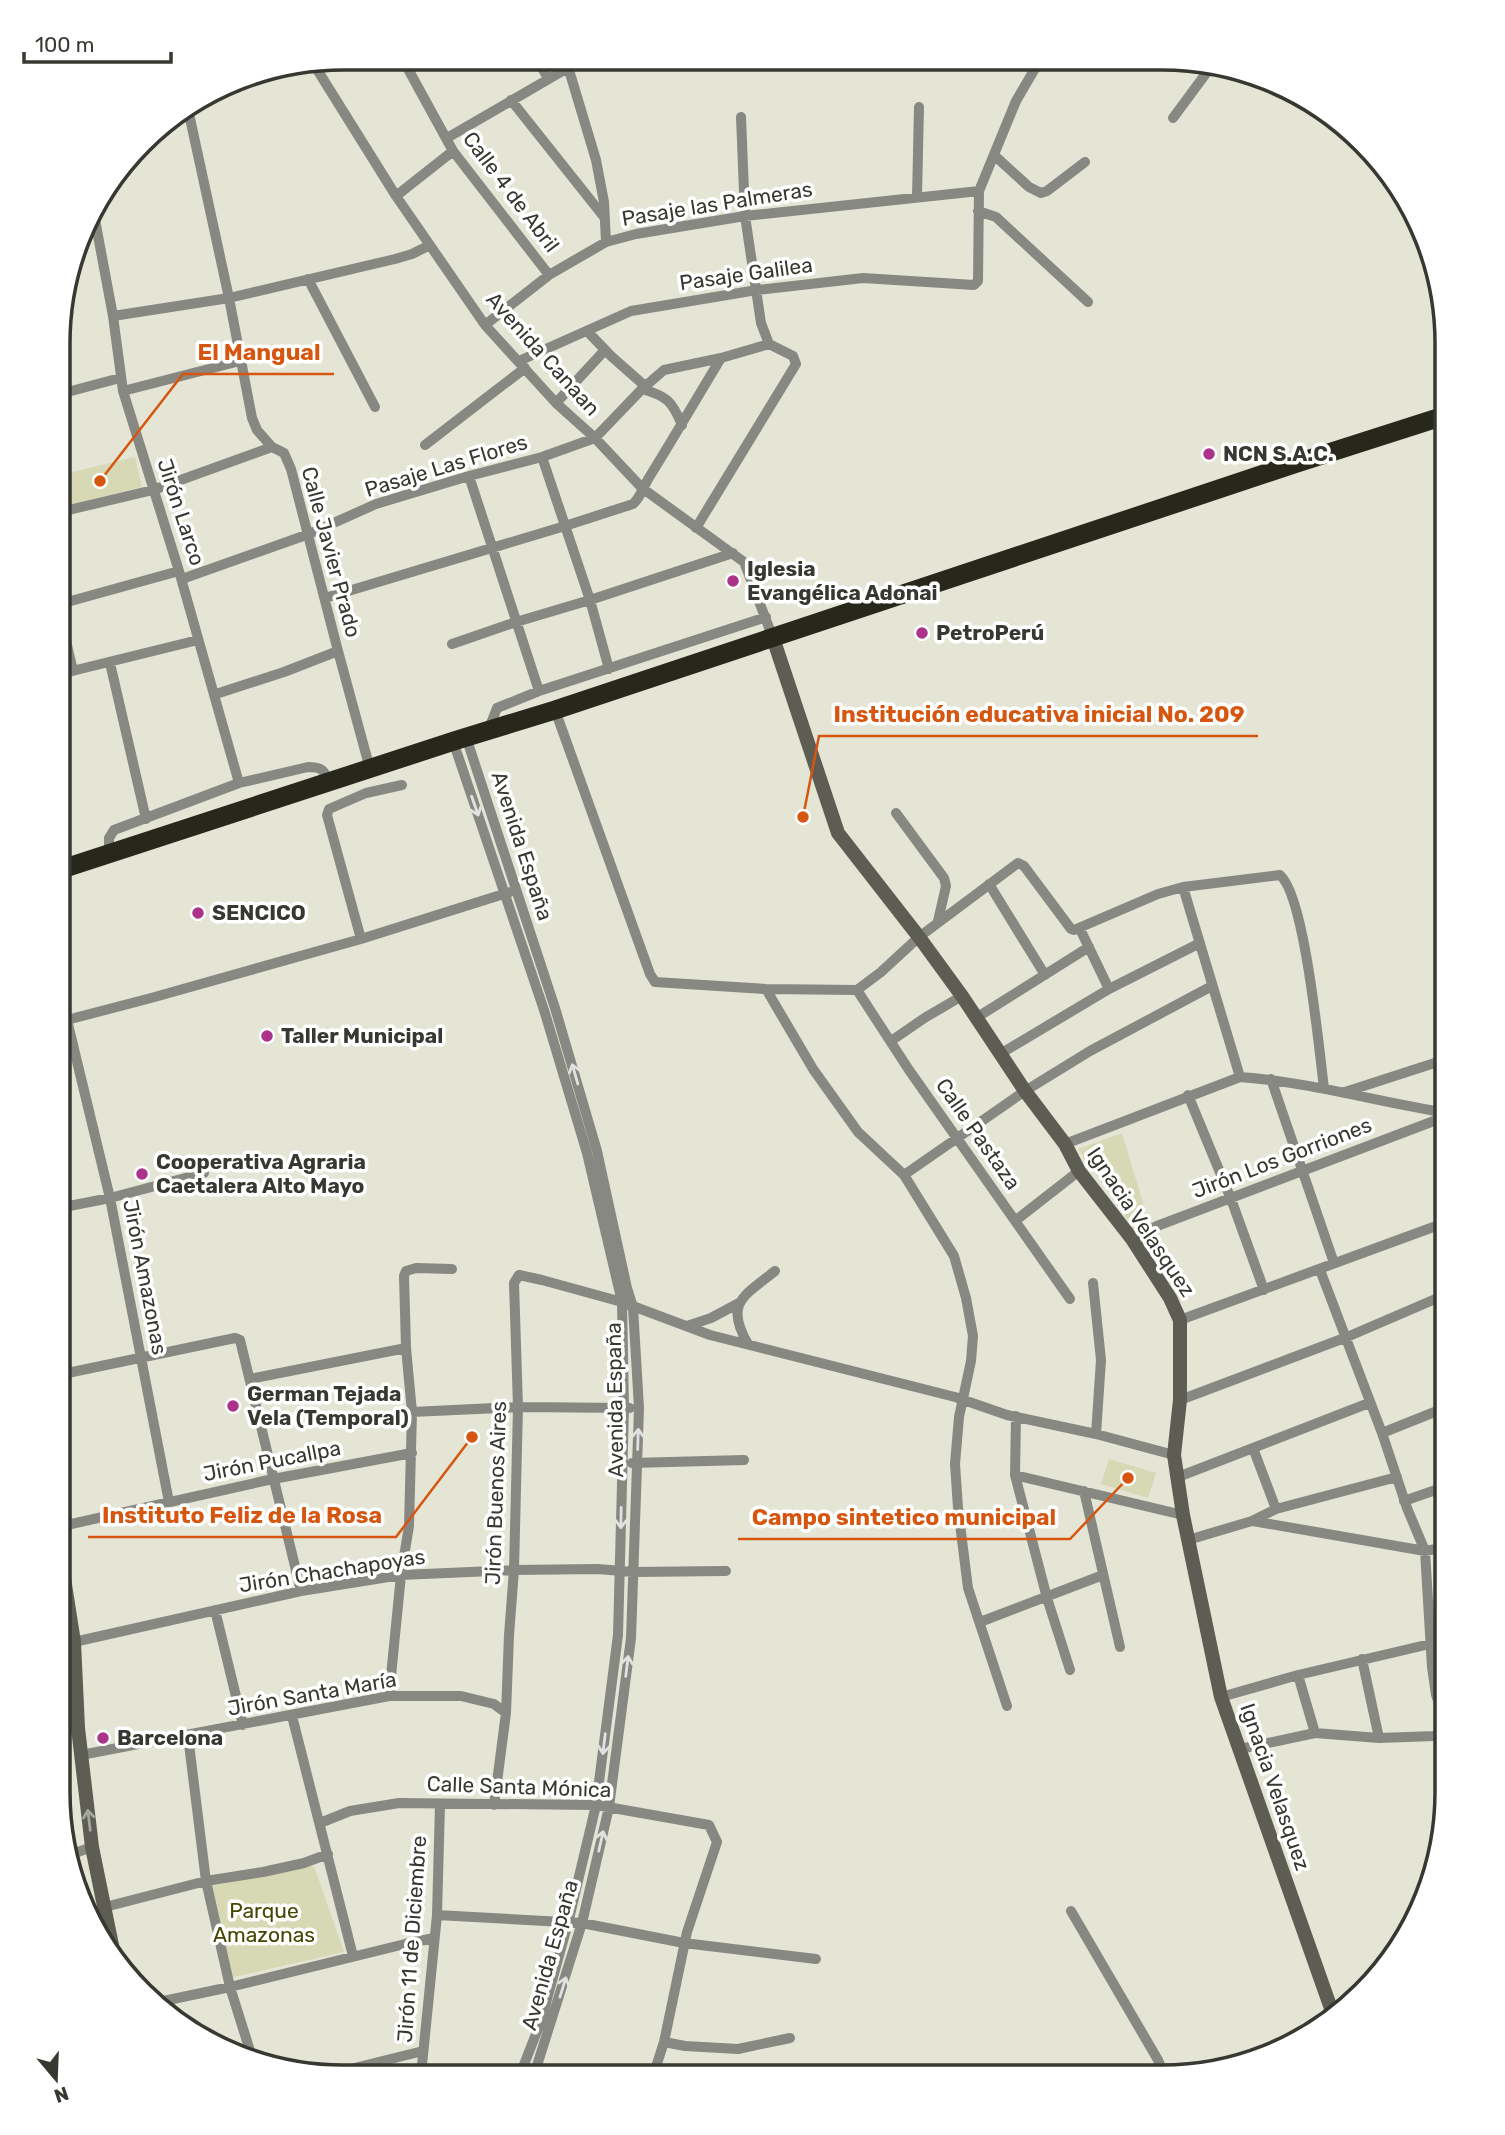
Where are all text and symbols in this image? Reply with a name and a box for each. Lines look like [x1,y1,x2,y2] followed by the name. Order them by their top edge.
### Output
[24,21,172,65] scale bar
[35,32,94,57] text: 100 m
[458,126,565,257] street label: Calle 4 de Abril
[620,176,814,231] street label: Pasaje las Palmeras
[678,252,814,295] street label: Pasaje Galilea
[481,287,605,421] street label: Avenida Canaan
[183,330,334,374] callout: El Mangual
[197,338,321,366] text: El Mangual
[362,429,530,502] street label: Pasaje Las Flores
[1223,441,1334,466] place label: NCN S.A.C.
[1201,446,1217,462] marker: NCN S.A.C.
[152,455,211,568] street label: Jirón Larco
[297,464,366,640] street label: Calle Javier Prado
[747,556,938,605] place label: Iglesia Evangélica Adonai
[725,573,741,589] marker: Iglesia Evangélica Adonai
[936,620,1044,645] place label: PetroPerú
[914,625,930,641] marker: PetroPerú
[819,692,1258,736] callout: Institución educativa inicial No. 209
[834,700,1244,728] text: Institución educativa inicial No. 209
[487,768,558,924] street label: Avenida España
[469,795,482,817] one-way arrow
[212,900,306,925] place label: SENCICO
[190,905,206,921] marker: SENCICO
[281,1023,443,1048] place label: Taller Municipal
[259,1028,275,1044] marker: Taller Municipal
[567,1064,580,1086] one-way arrow
[931,1073,1026,1194] street label: Calle Pastaza
[1189,1112,1375,1203] street label: Jirón Los Gorriones
[1082,1142,1201,1301] street label: Ignacia Velasquez
[156,1149,366,1198] place label: Cooperativa Agraria Caetalera Alto Mayo
[134,1166,150,1182] marker: Cooperativa Agraria Caetalera Alto Mayo
[118,1197,173,1357] street label: Jirón Amazonas
[601,1322,628,1478] street label: Avenida España
[247,1381,409,1430] place label: German Tejada Vela (Temporal)
[225,1398,241,1414] marker: German Tejada Vela (Temporal)
[480,1401,511,1585] street label: Jirón Buenos Aires
[631,1428,644,1451] one-way arrow
[201,1435,343,1486] street label: Jirón Pucallpa
[88,1493,396,1537] callout: Instituto Feliz de la Rosa
[738,1495,1070,1539] callout: Campo sintetico municipal
[102,1501,382,1529] text: Instituto Feliz de la Rosa
[752,1503,1056,1531] text: Campo sintetico municipal
[614,1506,628,1529] one-way arrow
[237,1543,427,1598] street label: Jirón Chachapoyas
[620,1656,633,1678] one-way arrow
[225,1666,398,1721] street label: Jirón Santa María
[1235,1700,1316,1874] street label: Ignacia Velasquez
[117,1725,223,1750] place label: Barcelona
[95,1730,111,1746] marker: Barcelona
[597,1732,610,1755] one-way arrow
[426,1771,612,1802] street label: Calle Santa Mónica
[82,1810,95,1832] one-way arrow
[595,1830,608,1853] one-way arrow
[392,1835,431,2043] street label: Jirón 11 de Diciembre
[516,1877,583,2033] street label: Avenida España
[213,1898,315,1947] park label: Parque Amazonas
[557,1977,570,1999] one-way arrow
[21,2044,91,2114] north arrow
[51,2082,72,2108] text: N

